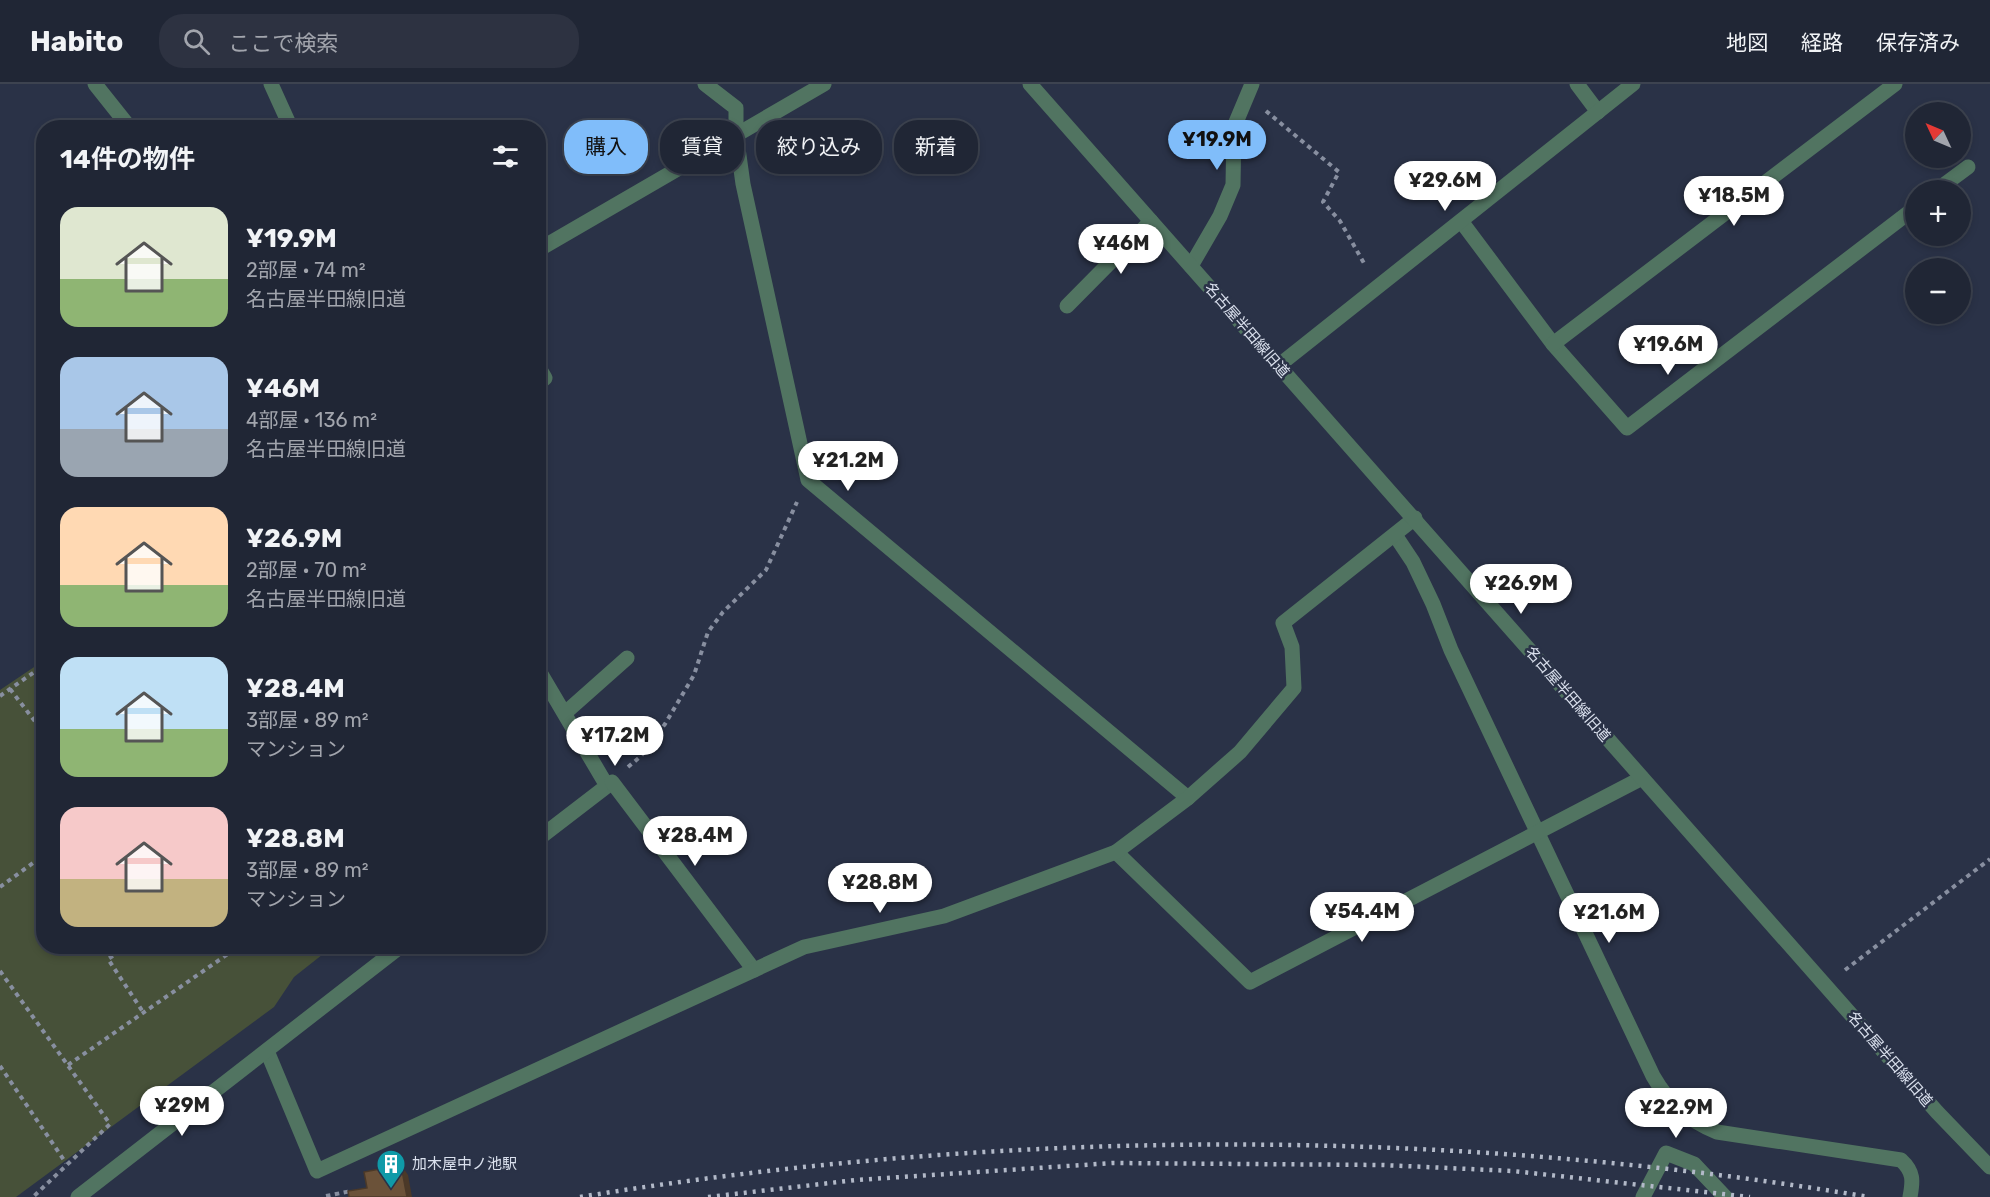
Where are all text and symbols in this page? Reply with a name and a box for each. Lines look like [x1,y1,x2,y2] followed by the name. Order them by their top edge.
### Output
[159,14,579,68] search box
[30,25,123,58] text: Habito
[180,25,213,58] icon: search
[228,30,338,57] text: ここで検索
[1726,30,1768,55] text: 地図
[1801,30,1843,55] text: 経路
[1876,30,1960,55] text: 保存済み
[1905,102,1971,168] north arrow
[1905,102,1971,324] map controls
[564,120,648,174] chip: 購入
[660,120,744,174] chip: 賃貸
[756,120,882,174] chip: 絞り込み
[894,120,978,174] chip: 新着
[1168,120,1266,171] pin: ¥19.9M
[1182,127,1252,151] text: ¥19.9M
[489,140,522,173] icon: filters
[60,144,195,175] text: 14件の物件
[1396,161,1494,212] pin: ¥29.6M
[1408,168,1482,192] text: ¥29.6M
[1685,176,1783,227] pin: ¥18.5M
[1905,180,1971,246] button: +
[1698,183,1770,207] text: ¥18.5M
[246,223,337,254] text: ¥19.9M
[1085,224,1157,275] pin: ¥46M
[108,231,180,303] icon: home
[1092,231,1150,255] text: ¥46M
[246,258,366,282] text: 2部屋 · 74 m²
[1905,258,1971,324] button: −
[1201,279,1293,381] street label: 名古屋半田線旧道
[246,287,406,311] text: 名古屋半田線旧道
[1619,325,1717,376] pin: ¥19.6M
[1633,332,1703,356] text: ¥19.6M
[246,373,320,404] text: ¥46M
[108,381,180,453] icon: home
[246,408,377,432] text: 4部屋 · 136 m²
[246,437,406,461] text: 名古屋半田線旧道
[799,441,897,492] pin: ¥21.2M
[812,448,884,472] text: ¥21.2M
[246,523,342,554] text: ¥26.9M
[108,531,180,603] icon: home
[246,558,367,582] text: 2部屋 · 70 m²
[1472,564,1570,615] pin: ¥26.9M
[1484,571,1558,595] text: ¥26.9M
[246,587,406,611] text: 名古屋半田線旧道
[1522,643,1614,745] street label: 名古屋半田線旧道
[246,673,345,704] text: ¥28.4M
[108,681,180,753] icon: home
[246,708,369,732] text: 3部屋 · 89 m²
[566,716,664,767] pin: ¥17.2M
[580,723,650,747] text: ¥17.2M
[246,737,346,761] text: マンション
[646,816,744,867] pin: ¥28.4M
[246,823,345,854] text: ¥28.8M
[657,823,733,847] text: ¥28.4M
[108,831,180,903] icon: home
[246,858,369,882] text: 3部屋 · 89 m²
[831,863,929,914] pin: ¥28.8M
[842,870,918,894] text: ¥28.8M
[246,887,346,911] text: マンション
[1313,892,1411,943] pin: ¥54.4M
[1560,893,1658,944] pin: ¥21.6M
[1324,899,1400,923] text: ¥54.4M
[1573,900,1645,924] text: ¥21.6M
[1844,1008,1936,1110] street label: 名古屋半田線旧道
[146,1086,218,1137] pin: ¥29M
[1627,1088,1725,1139] pin: ¥22.9M
[154,1093,210,1117] text: ¥29M
[1639,1095,1713,1119] text: ¥22.9M
[375,1148,407,1190] building icon: 加木屋中ノ池駅
[412,1155,517,1173] place label: 加木屋中ノ池駅

